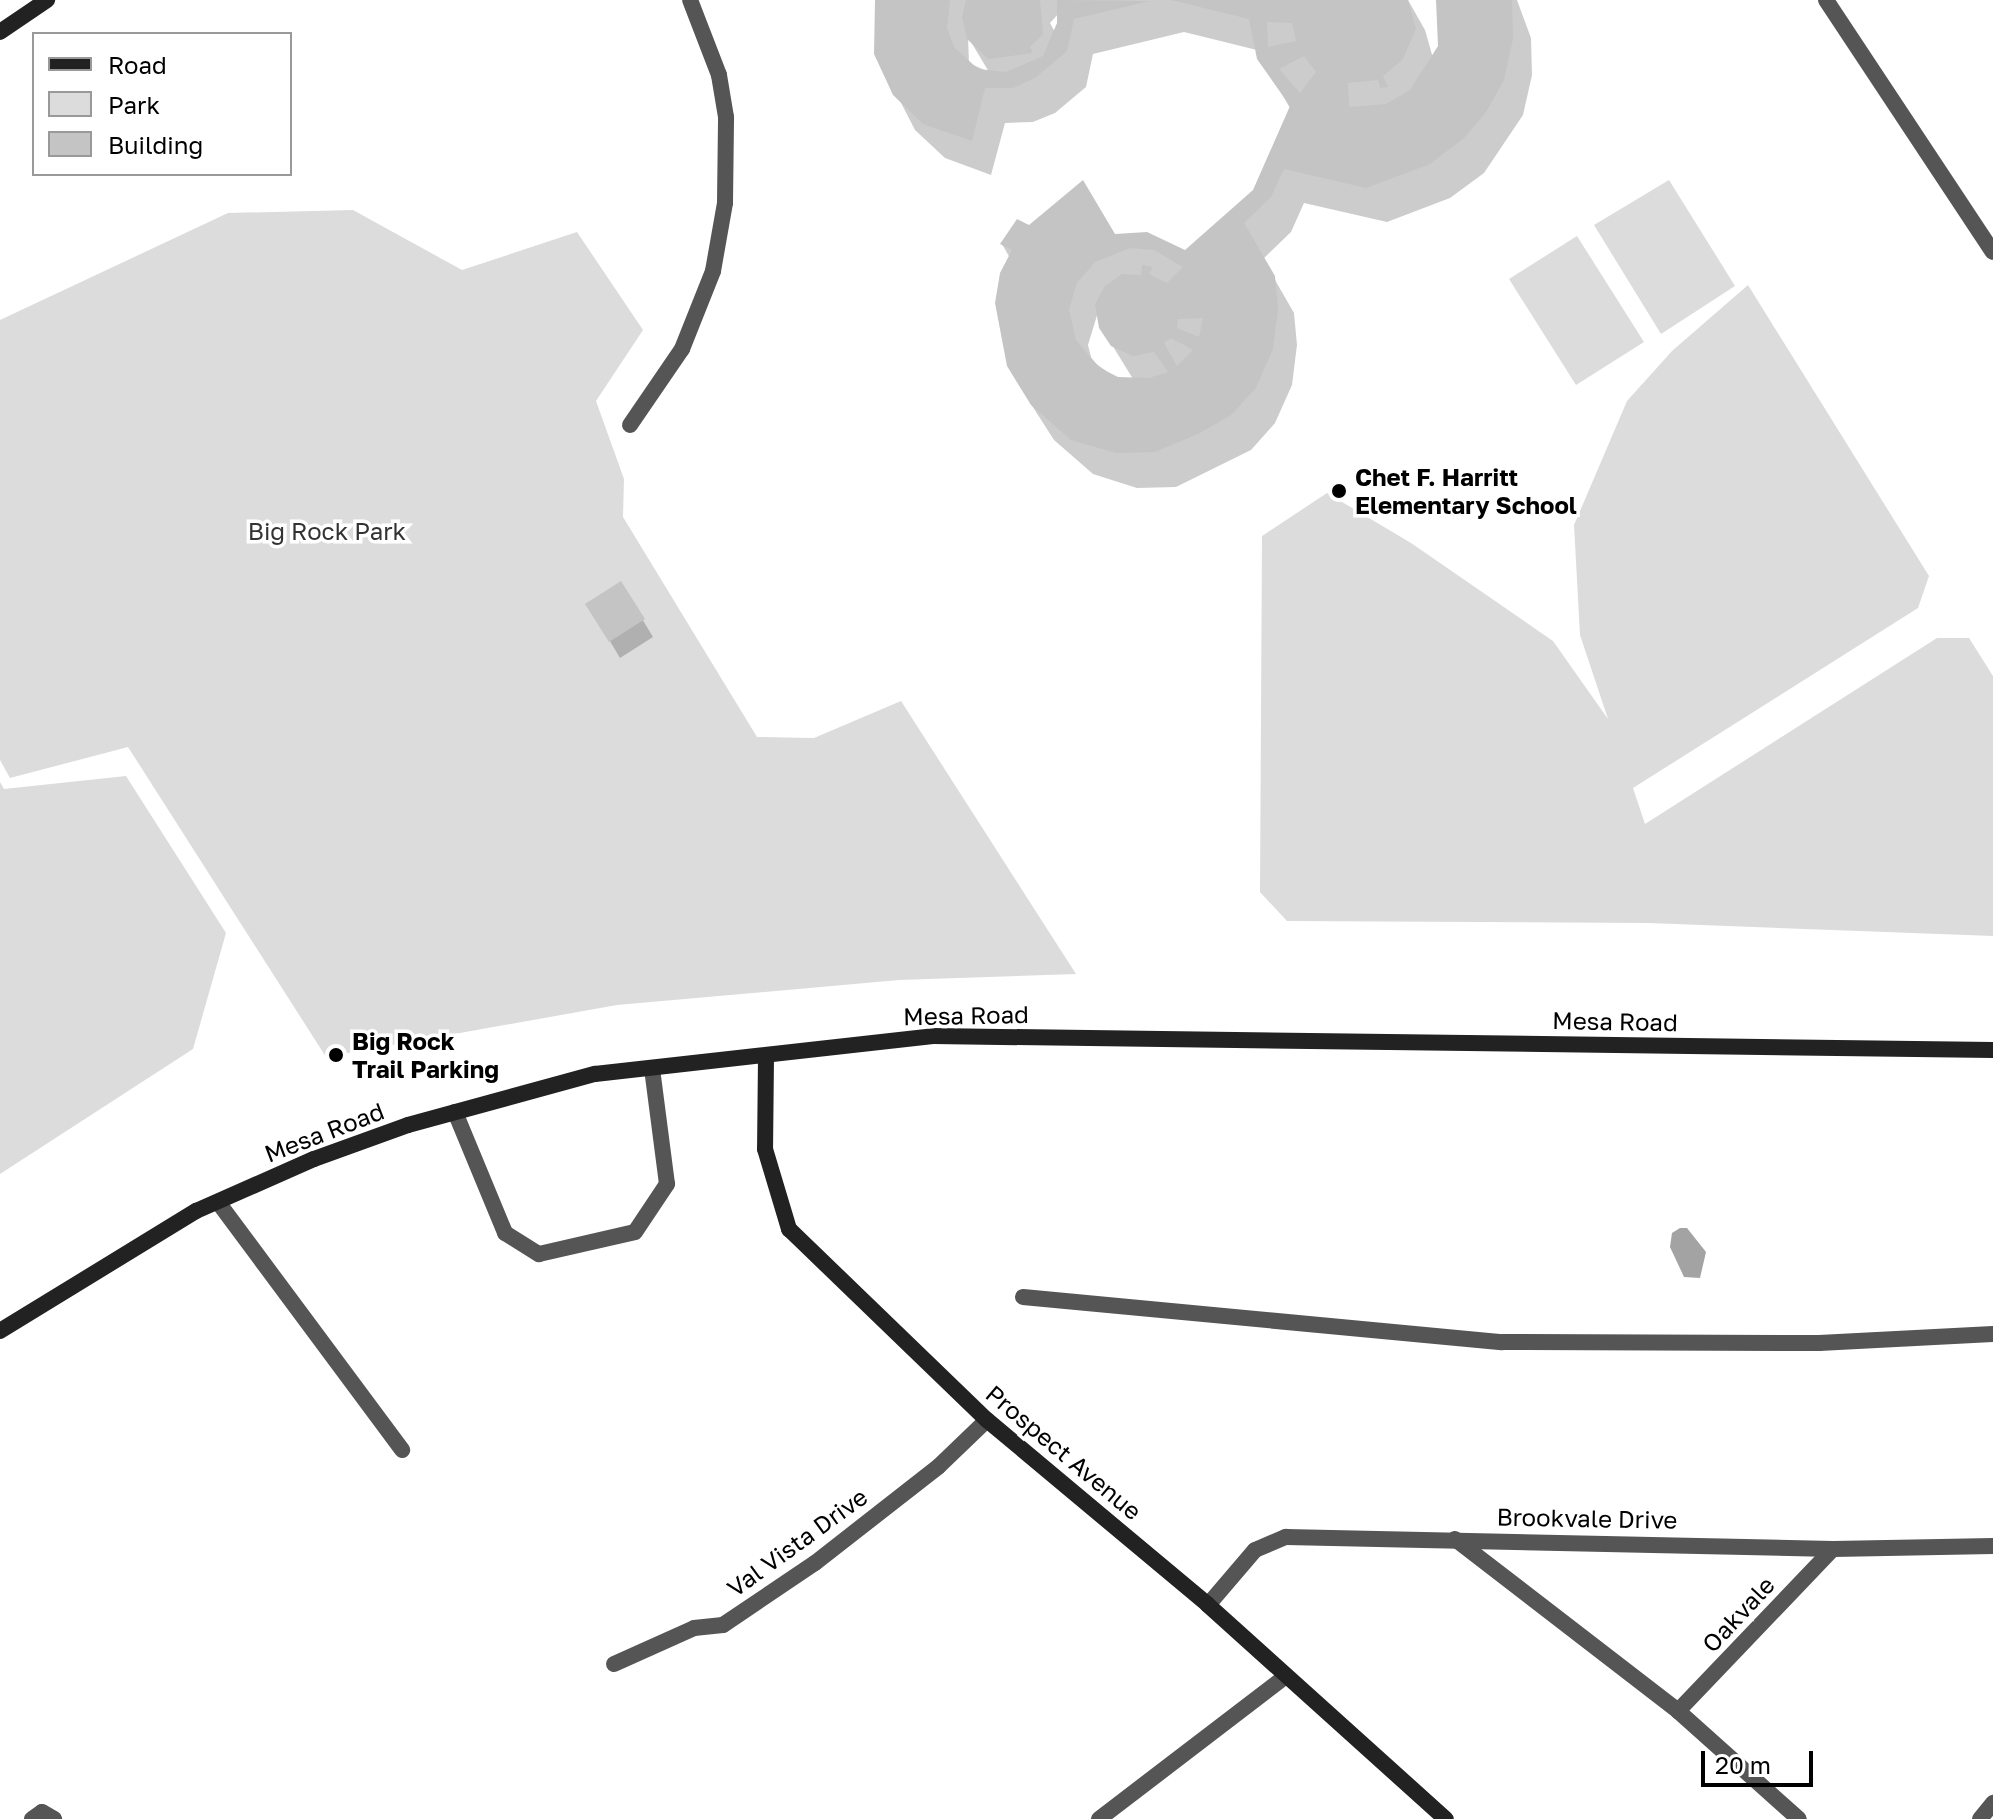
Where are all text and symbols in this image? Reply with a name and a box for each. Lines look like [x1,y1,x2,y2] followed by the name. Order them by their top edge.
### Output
[32,32,292,176] legend
[108,50,167,79] text: Road
[108,90,160,119] text: Park
[108,130,203,159] text: Building
[1355,463,1577,519] place label: Chet F. Harritt Elementary School
[1330,482,1348,500] marker: Chet F. Harritt Elementary School
[248,517,406,545] park label: Big Rock Park
[903,1000,1029,1030] street label: Mesa Road
[1552,1006,1678,1036] street label: Mesa Road
[352,1027,499,1083] place label: Big Rock Trail Parking
[327,1046,345,1064] marker: Big Rock Trail Parking
[260,1096,388,1168] street label: Mesa Road
[980,1379,1148,1525] street label: Prospect Avenue
[721,1482,873,1602] street label: Val Vista Drive
[1496,1502,1678,1534] street label: Brookvale Drive
[1696,1570,1780,1658] street label: Oakvale
[1705,1735,1817,1785] scale bar
[1715,1750,1771,1779] text: 20 m

